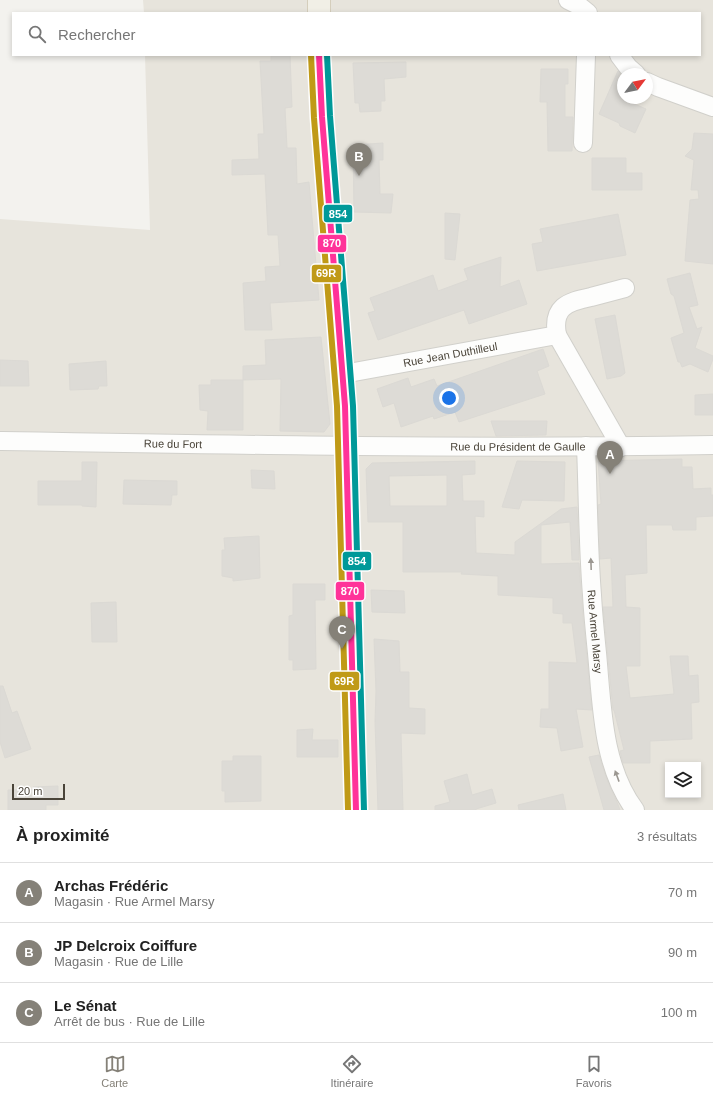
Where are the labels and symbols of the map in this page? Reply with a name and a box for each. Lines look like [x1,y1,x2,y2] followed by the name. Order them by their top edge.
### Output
[617,68,653,104] north arrow
[346,143,372,176] pin: B
[323,204,353,223] line badge: 854
[329,208,348,220] text: 854
[317,234,347,253] line badge: 870
[323,237,341,249] text: 870
[311,264,342,283] line badge: 69R
[316,267,336,279] text: 69R
[402,340,498,369] street label: Rue Jean Duthilleul
[439,388,459,408] your location
[144,437,202,450] street label: Rue du Fort
[450,440,586,453] street label: Rue du Président de Gaulle
[597,441,623,474] pin: A
[342,551,372,571] line badge: 854
[348,555,367,567] text: 854
[587,558,594,570] one-way arrow
[335,581,365,601] line badge: 870
[341,585,359,597] text: 870
[586,589,605,675] street label: Rue Armel Marsy
[329,616,355,649] pin: C
[329,671,360,691] line badge: 69R
[334,675,354,687] text: 69R
[613,769,619,781] one-way arrow
[12,782,65,801] scale bar

